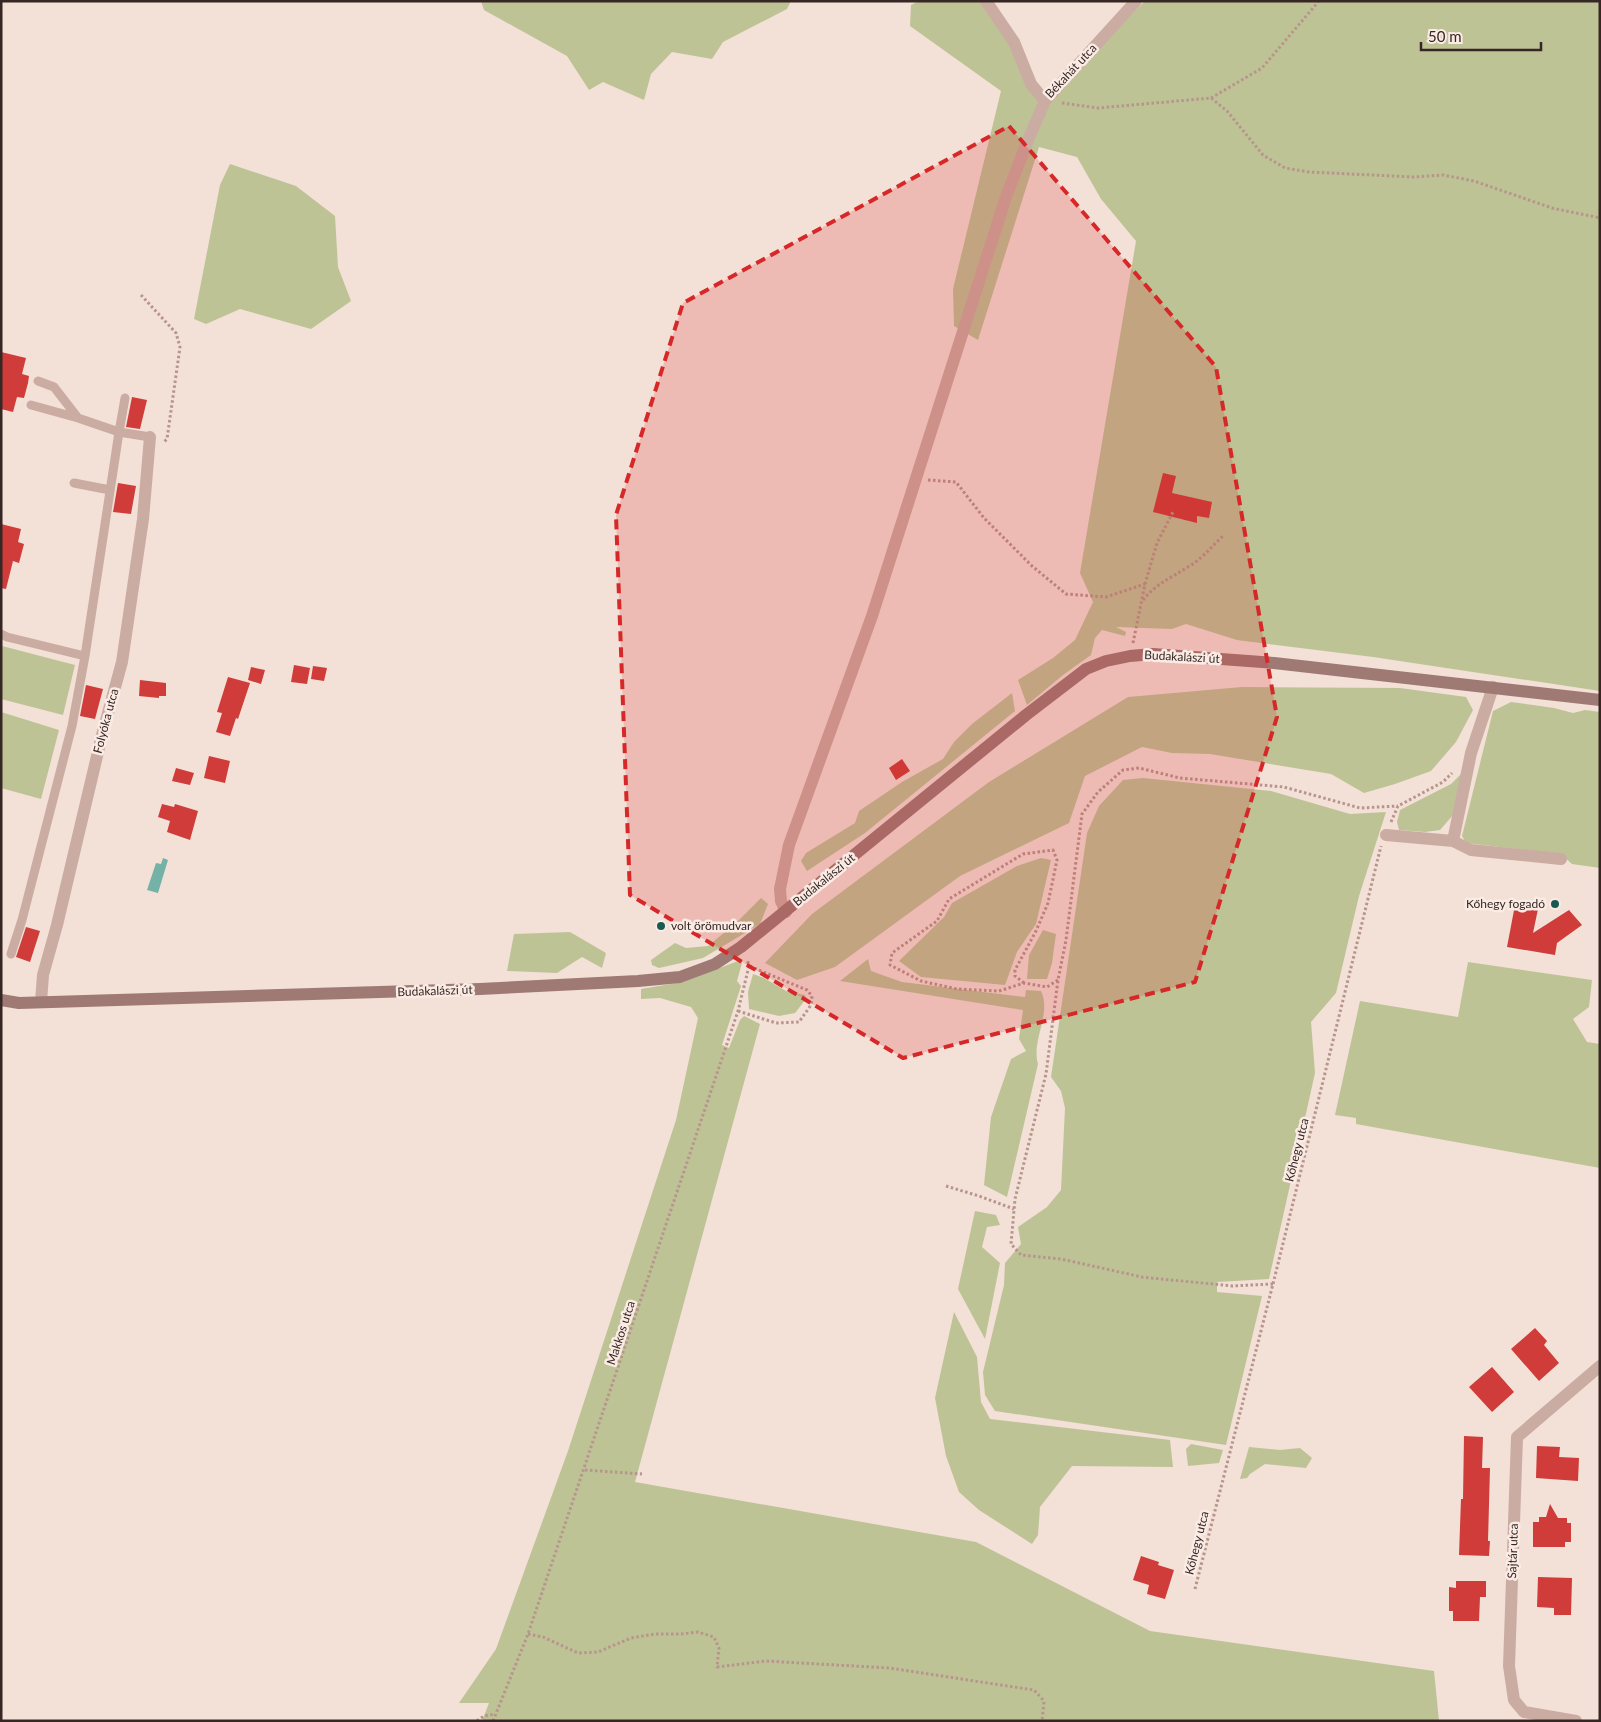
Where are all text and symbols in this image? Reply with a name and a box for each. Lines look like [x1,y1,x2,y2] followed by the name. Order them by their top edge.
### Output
[1421,20,1541,52] scale bar
[1428,27,1462,45] text: 50 m
[1042,40,1100,101] street label: Békahát utca
[1144,647,1221,666] street label: Budakalászi út
[90,687,121,755] street label: Folyóka utca
[790,850,858,909] street label: Budakalászi út
[1466,896,1545,911] place label: Kőhegy fogadó
[1549,898,1561,910] marker: Kőhegy fogadó
[671,918,752,933] place label: volt örömudvar
[655,920,667,932] marker: volt örömudvar
[397,982,474,999] street label: Budakalászi út
[1281,1116,1312,1183] street label: Kőhegy utca
[603,1299,638,1367] street label: Makkos utca
[1181,1509,1212,1576] street label: Kőhegy utca
[1504,1523,1521,1579] street label: Sajtár utca

